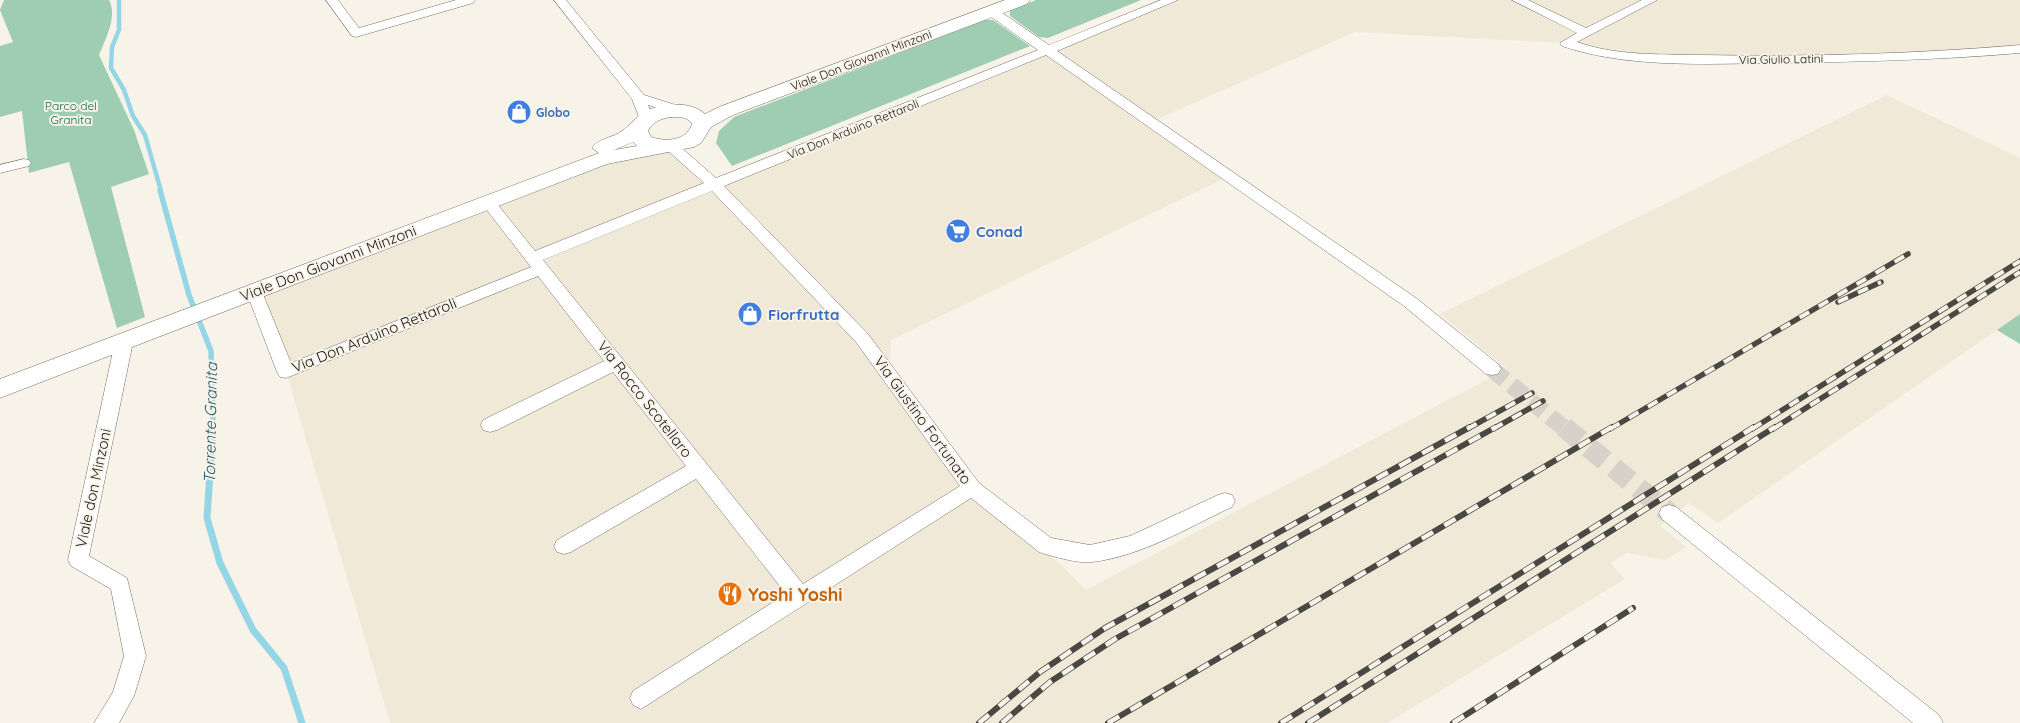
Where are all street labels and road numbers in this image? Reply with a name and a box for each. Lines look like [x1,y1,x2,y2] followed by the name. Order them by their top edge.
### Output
[788,26,934,94] street label: Viale Don Giovanni Minzoni
[1739,51,1823,67] street label: Via Giulio Latini
[785,96,921,162] street label: Via Don Arduino Rettaroli
[237,221,419,305] street label: Viale Don Giovanni Minzoni
[289,293,459,377] street label: Via Don Arduino Rettaroli
[593,337,697,461] street label: Via Rocco Scotellaro
[870,352,976,488] street label: Via Giustino Fortunato
[71,427,115,549] street label: Viale don Minzoni

